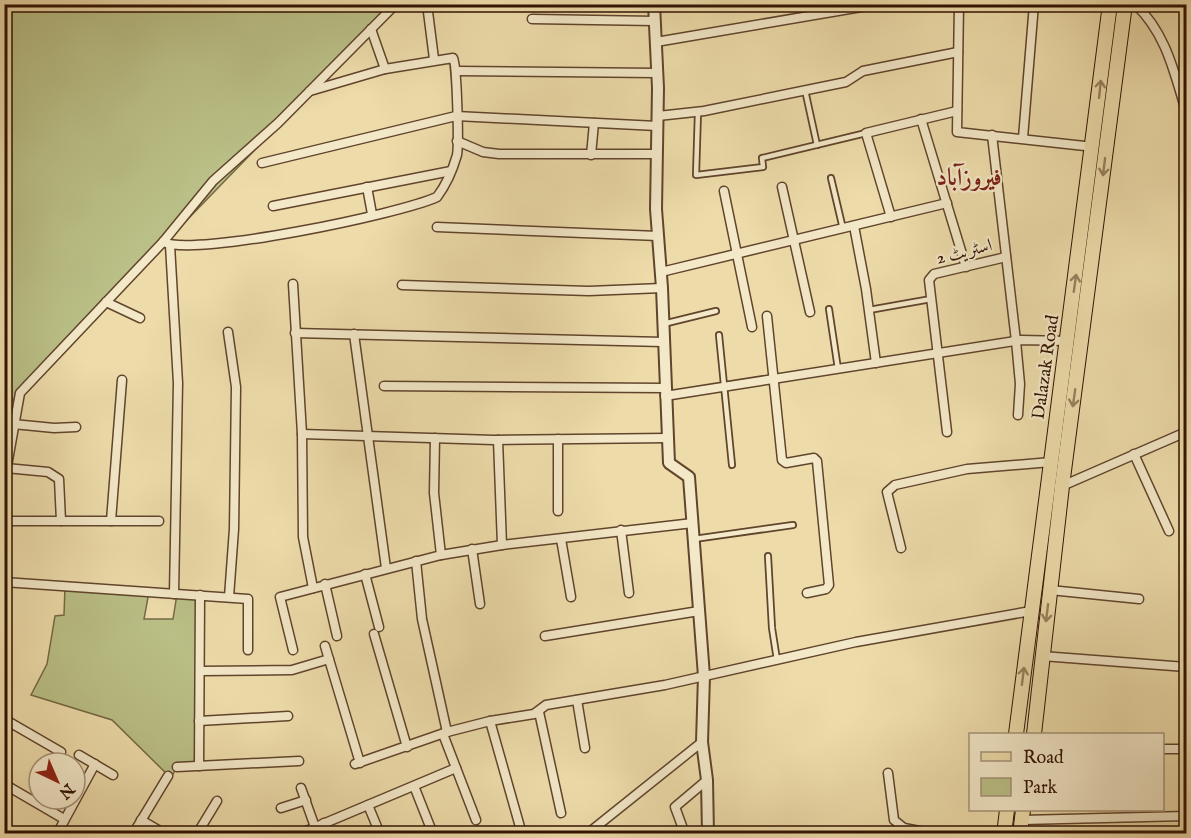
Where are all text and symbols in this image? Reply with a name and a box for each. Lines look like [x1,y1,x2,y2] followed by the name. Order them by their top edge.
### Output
[1094,80,1105,100] one-way arrow
[1098,156,1109,176] one-way arrow
[936,163,1002,194] district label: فیروزآباد
[934,234,995,271] street label: اسٹریٹ 2
[1069,273,1080,293] one-way arrow
[1028,313,1065,421] street label: Dalazak Road
[1068,388,1079,408] one-way arrow
[1042,602,1053,622] one-way arrow
[1018,667,1029,687] one-way arrow
[969,733,1164,811] legend
[1023,747,1064,770] text: Road
[27,751,87,811] north arrow
[1023,777,1058,800] text: Park
[54,778,79,802] text: N

